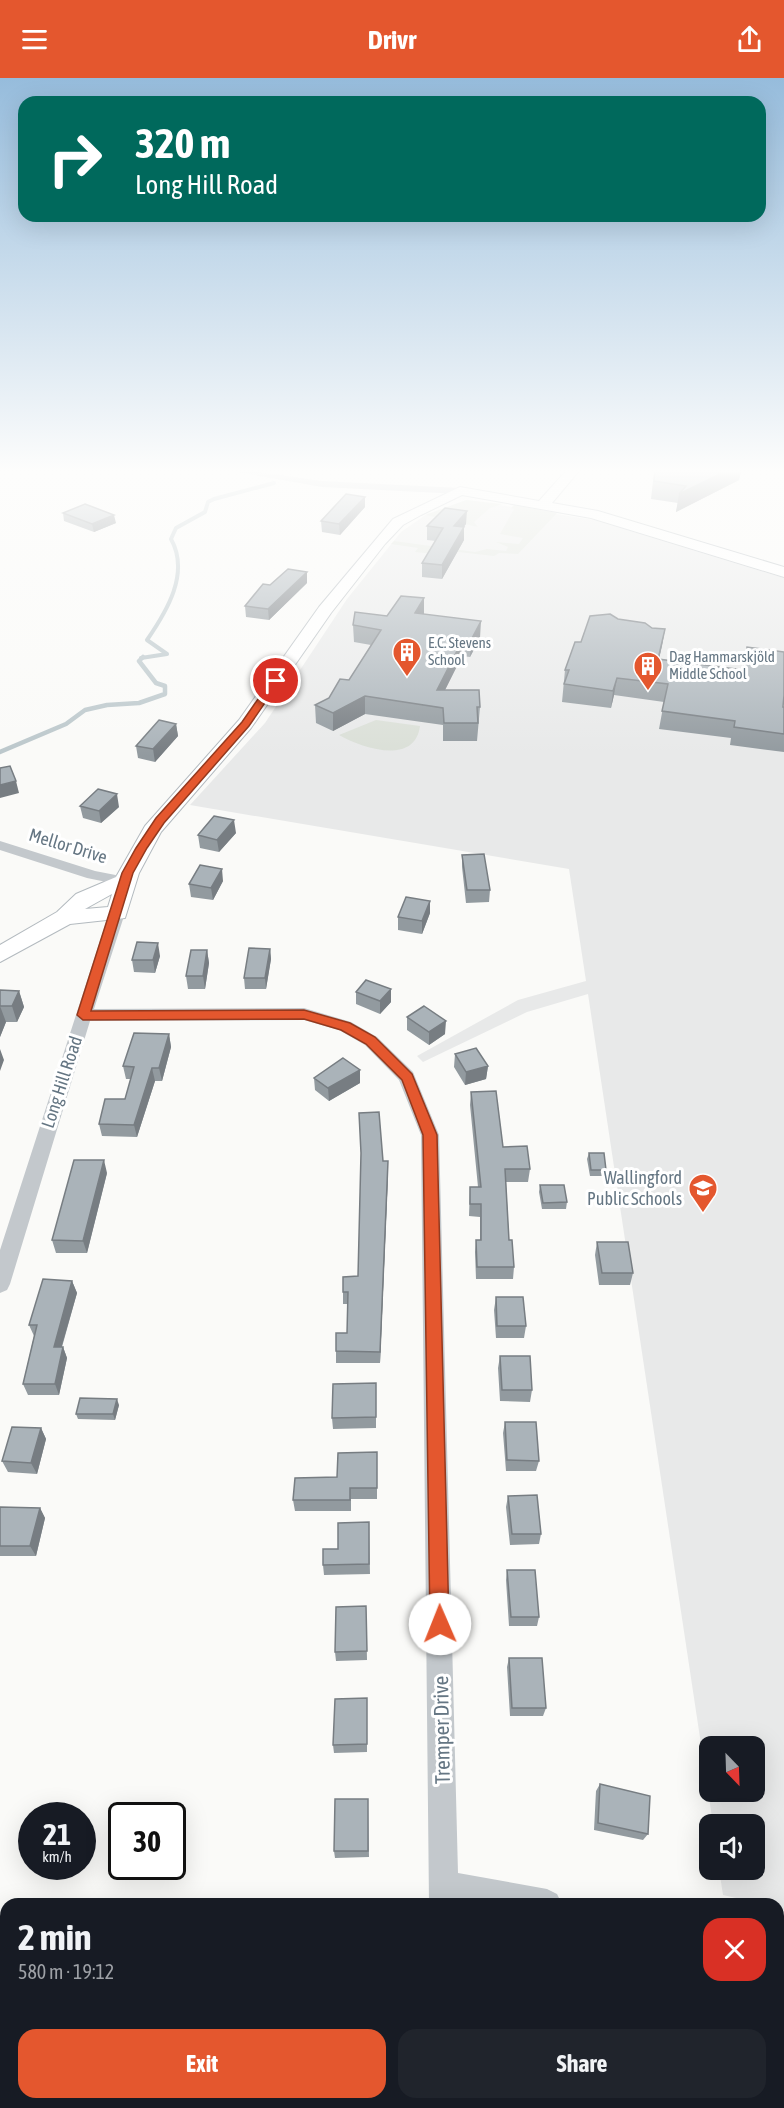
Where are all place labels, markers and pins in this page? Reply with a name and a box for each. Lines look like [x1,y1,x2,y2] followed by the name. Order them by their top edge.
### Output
[428,634,491,668] place label: E.C. Stevens School
[391,636,423,678] building icon: E.C. Stevens School
[669,648,775,682] place label: Dag Hammarskjöld Middle School
[632,650,664,692] building icon: Dag Hammarskjöld Middle School
[250,655,301,706] pin
[587,1167,682,1209] place label: Wallingford Public Schools
[687,1172,719,1214] school or university icon: Wallingford Public Schools

